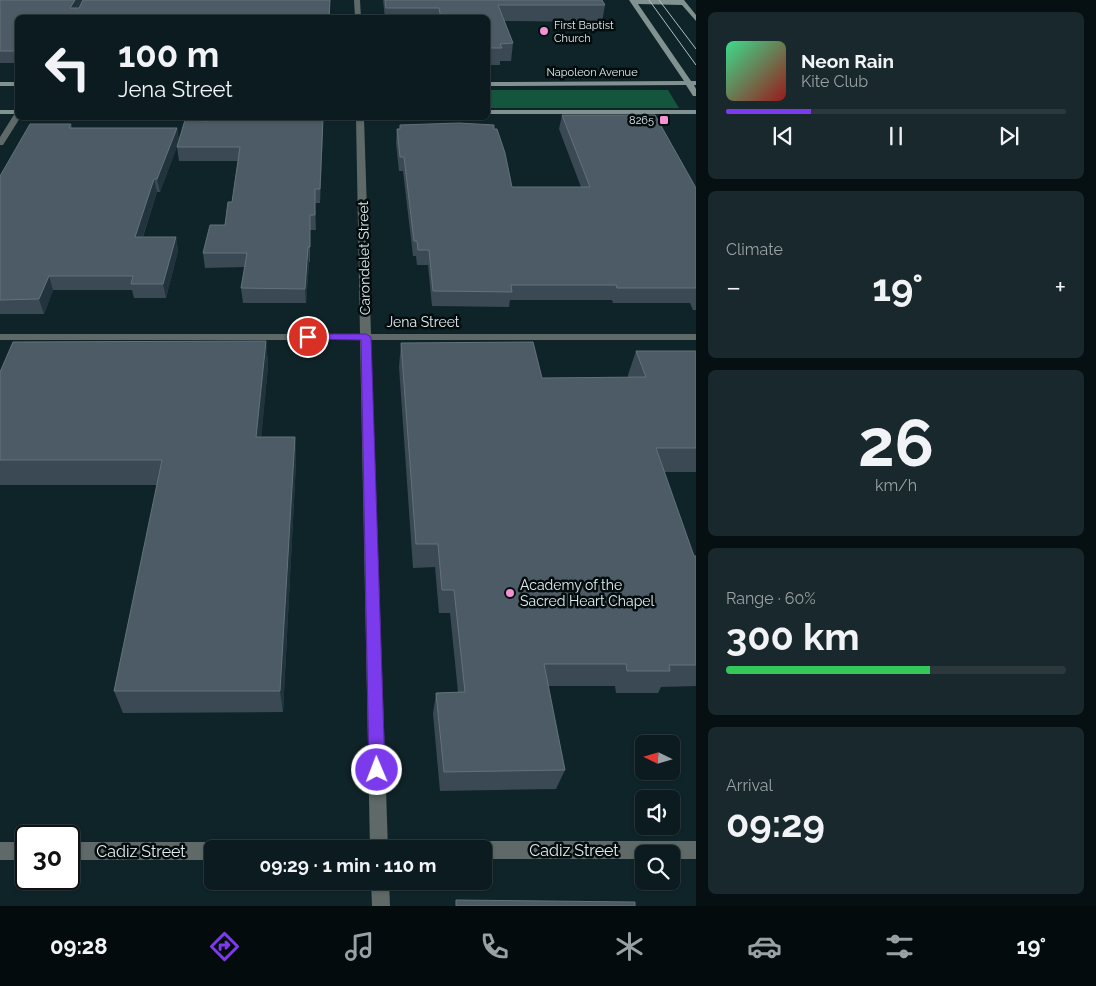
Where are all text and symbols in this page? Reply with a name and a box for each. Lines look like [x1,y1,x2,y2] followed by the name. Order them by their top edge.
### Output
[554,19,614,45] place label: First Baptist Church
[538,25,550,37] marker: First Baptist Church
[118,34,219,75] text: 100 m
[35,35,100,100] icon: left
[801,50,894,72] text: Neon Rain
[546,66,638,79] street label: Napoleon Avenue
[801,72,868,91] text: Kite Club
[118,76,233,102] text: Jena Street
[629,114,654,127] place label: 8265
[658,114,670,126] marker: 8265
[769,122,797,150] icon: previous
[882,122,910,150] icon: pause
[995,122,1023,150] icon: next
[355,200,373,315] street label: Carondelet Street
[726,240,783,259] text: Climate
[872,265,923,310] text: 19°
[726,271,741,304] text: −
[1054,271,1066,304] text: +
[386,314,460,330] street label: Jena Street
[287,316,329,358] pin
[294,323,322,351] icon: arrive
[858,405,934,481] text: 26
[875,476,917,495] text: km/h
[520,577,654,609] place label: Academy of the Sacred Heart Chapel
[504,587,516,599] marker: Academy of the Sacred Heart Chapel
[726,589,816,608] text: Range · 60%
[726,614,860,659] text: 300 km
[635,735,680,780] north arrow
[635,735,680,890] map controls
[350,743,402,795] position arrow
[726,776,773,795] text: Arrival
[635,790,680,835] button: sound
[726,801,825,846] text: 09:29
[15,825,80,890] speed limit sign: 30
[529,841,619,860] street label: Cadiz Street
[96,842,186,861] street label: Cadiz Street
[635,845,680,890] button: search
[260,854,436,876] text: 09:29 · 1 min · 110 m
[207,929,242,964] icon: directions
[342,929,377,964] icon: music
[477,929,512,964] icon: phone
[612,929,647,964] icon: climate
[747,929,782,964] icon: car
[882,929,917,964] icon: filters
[50,933,108,959] text: 09:28
[1017,933,1046,959] text: 19°

